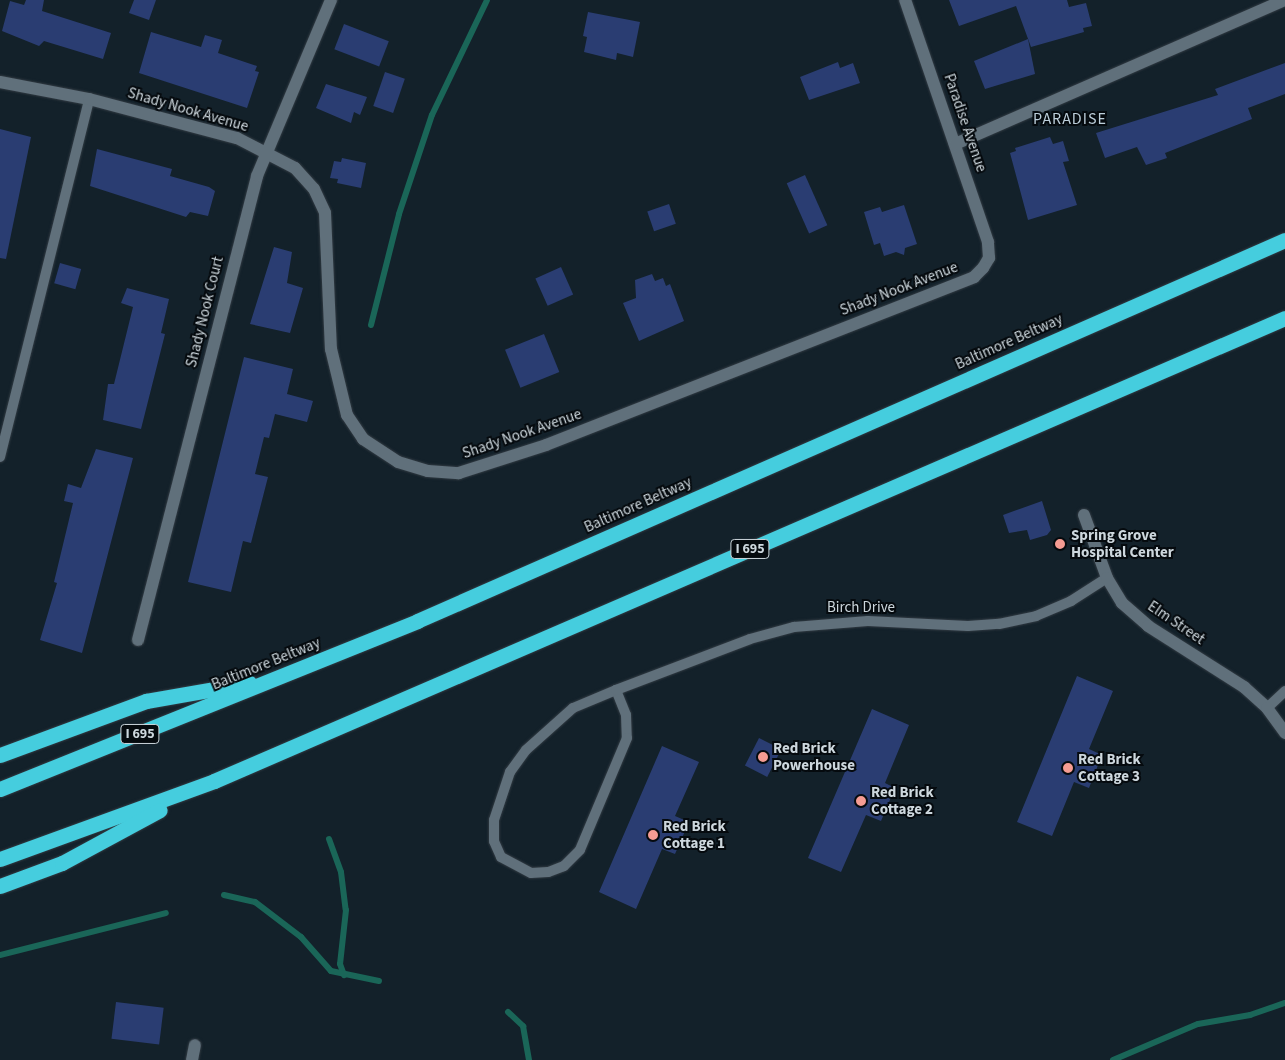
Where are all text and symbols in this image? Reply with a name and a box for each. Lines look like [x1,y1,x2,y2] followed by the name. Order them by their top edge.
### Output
[940,71,990,175] street label: Paradise Avenue
[126,84,250,136] street label: Shady Nook Avenue
[1032,109,1108,129] district label: PARADISE
[183,255,227,369] street label: Shady Nook Court
[838,258,960,320] street label: Shady Nook Avenue
[953,310,1065,374] street label: Baltimore Beltway
[460,405,584,463] street label: Shady Nook Avenue
[582,473,694,537] street label: Baltimore Beltway
[1071,526,1174,561] place label: Spring Grove Hospital Center
[1053,537,1067,551] marker: Spring Grove Hospital Center
[730,538,770,560] road number: I 695
[1144,597,1208,649] street label: Elm Street
[827,599,895,617] street label: Birch Drive
[209,634,323,694] street label: Baltimore Beltway
[120,722,160,746] road number: I 695
[773,739,855,774] place label: Red Brick Powerhouse
[1078,750,1141,785] place label: Red Brick Cottage 3
[757,751,769,763] marker: Red Brick Powerhouse
[1062,762,1074,774] marker: Red Brick Cottage 3
[871,783,934,818] place label: Red Brick Cottage 2
[855,795,867,807] marker: Red Brick Cottage 2
[663,817,726,852] place label: Red Brick Cottage 1
[647,829,659,841] marker: Red Brick Cottage 1

